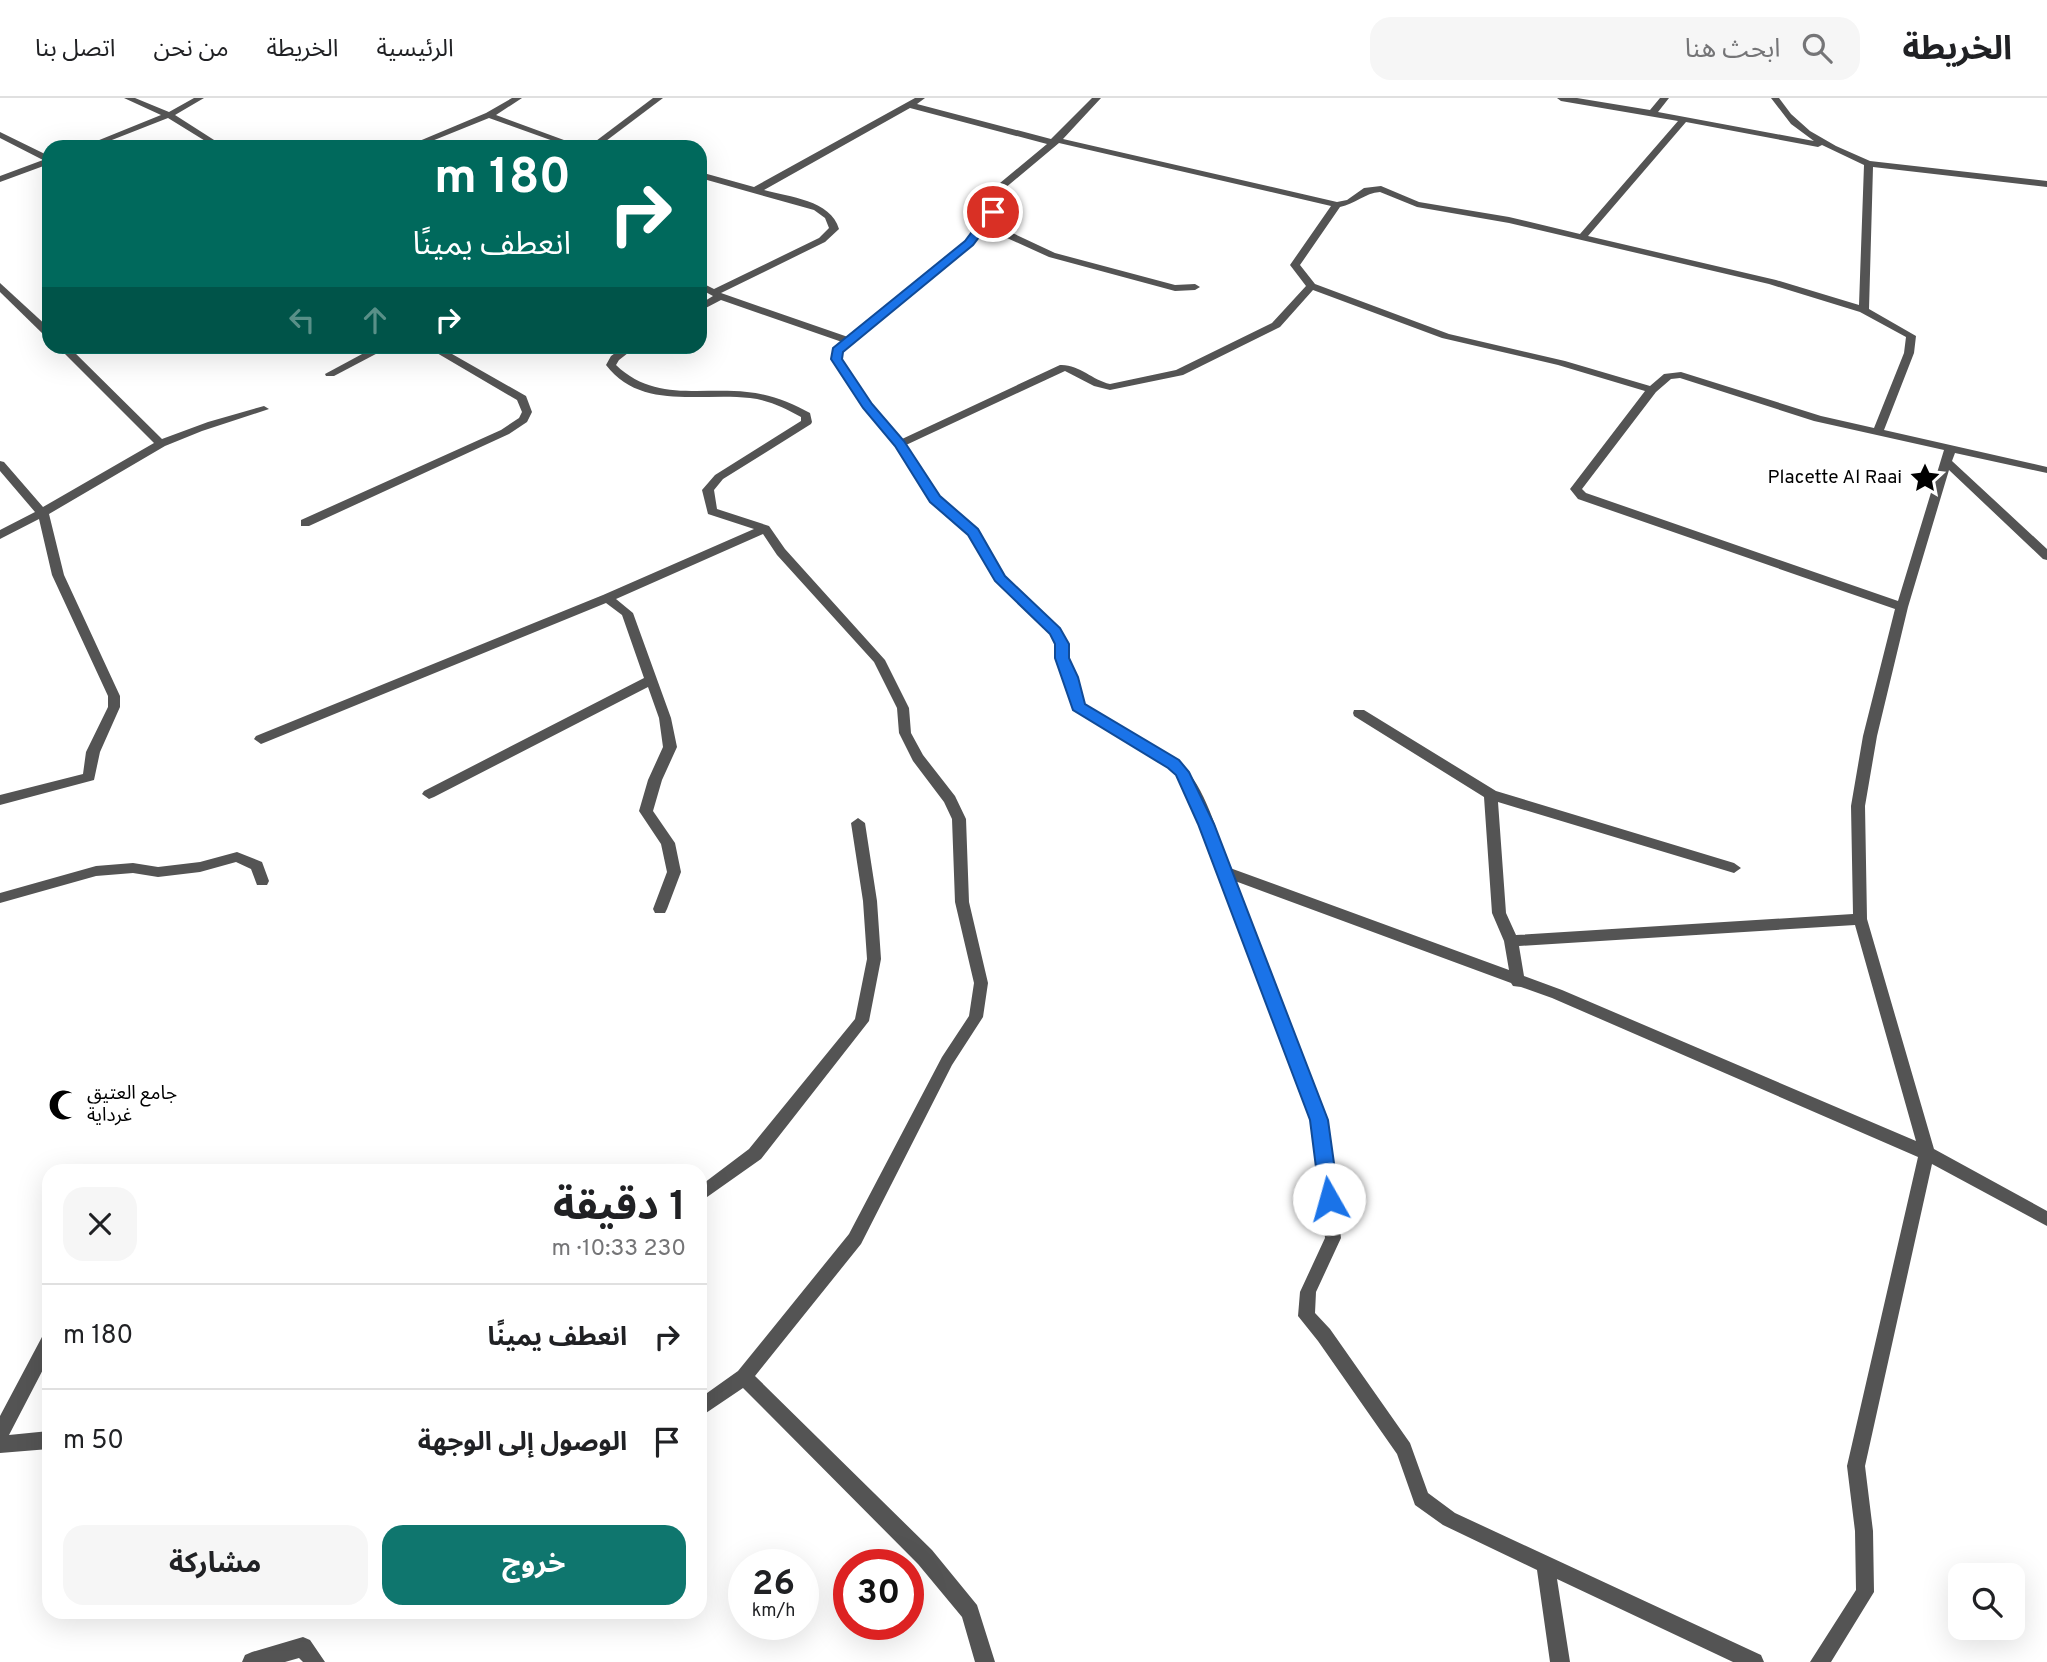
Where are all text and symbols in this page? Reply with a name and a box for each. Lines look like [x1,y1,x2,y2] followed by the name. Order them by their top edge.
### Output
[1370,17,1860,80] search box
[1798,29,1836,67] icon: search
[1902,30,2012,72] text: الخريطة
[1685,34,1780,67] text: ابحث هنا
[35,35,116,65] text: اتصل بنا
[154,35,229,65] text: من نحن
[267,35,338,65] text: الخريطة
[376,35,454,65] text: الرئيسية
[434,149,571,211] text: 180 m
[595,168,686,259] icon: right
[963,182,1023,242] pin
[974,193,1012,231] icon: arrive
[412,226,571,266] text: انعطف يمينًا
[283,301,321,339] icon: left
[356,301,394,339] icon: ahead
[429,301,467,339] icon: right
[1908,461,1942,495] place icon: Placette Al Raai
[1768,466,1902,490] place label: Placette Al Raai
[87,1082,177,1128] place label: جامع العتيق غرداية
[47,1088,81,1122] mosque icon: جامع العتيق غرداية
[1292,1162,1366,1236] position arrow
[553,1182,686,1235] text: 1 دقيقة
[63,1187,137,1261] button: close
[552,1235,686,1264] text: 230 m · 10:33
[648,1318,686,1356] icon: right
[63,1320,133,1353] text: 180 m
[488,1322,627,1355] text: انعطف يمينًا
[648,1423,686,1461] icon: arrive
[63,1425,124,1458] text: 50 m
[418,1427,627,1460] text: الوصول إلى الوجهة
[63,1525,368,1605] button: مشاركة
[382,1525,686,1605] button: خروج
[833,1549,924,1640] speed limit sign: 30
[752,1563,795,1607] text: 26
[1948,1563,2025,1640] map controls
[1948,1563,2025,1640] button: search
[752,1600,795,1623] text: km/h

